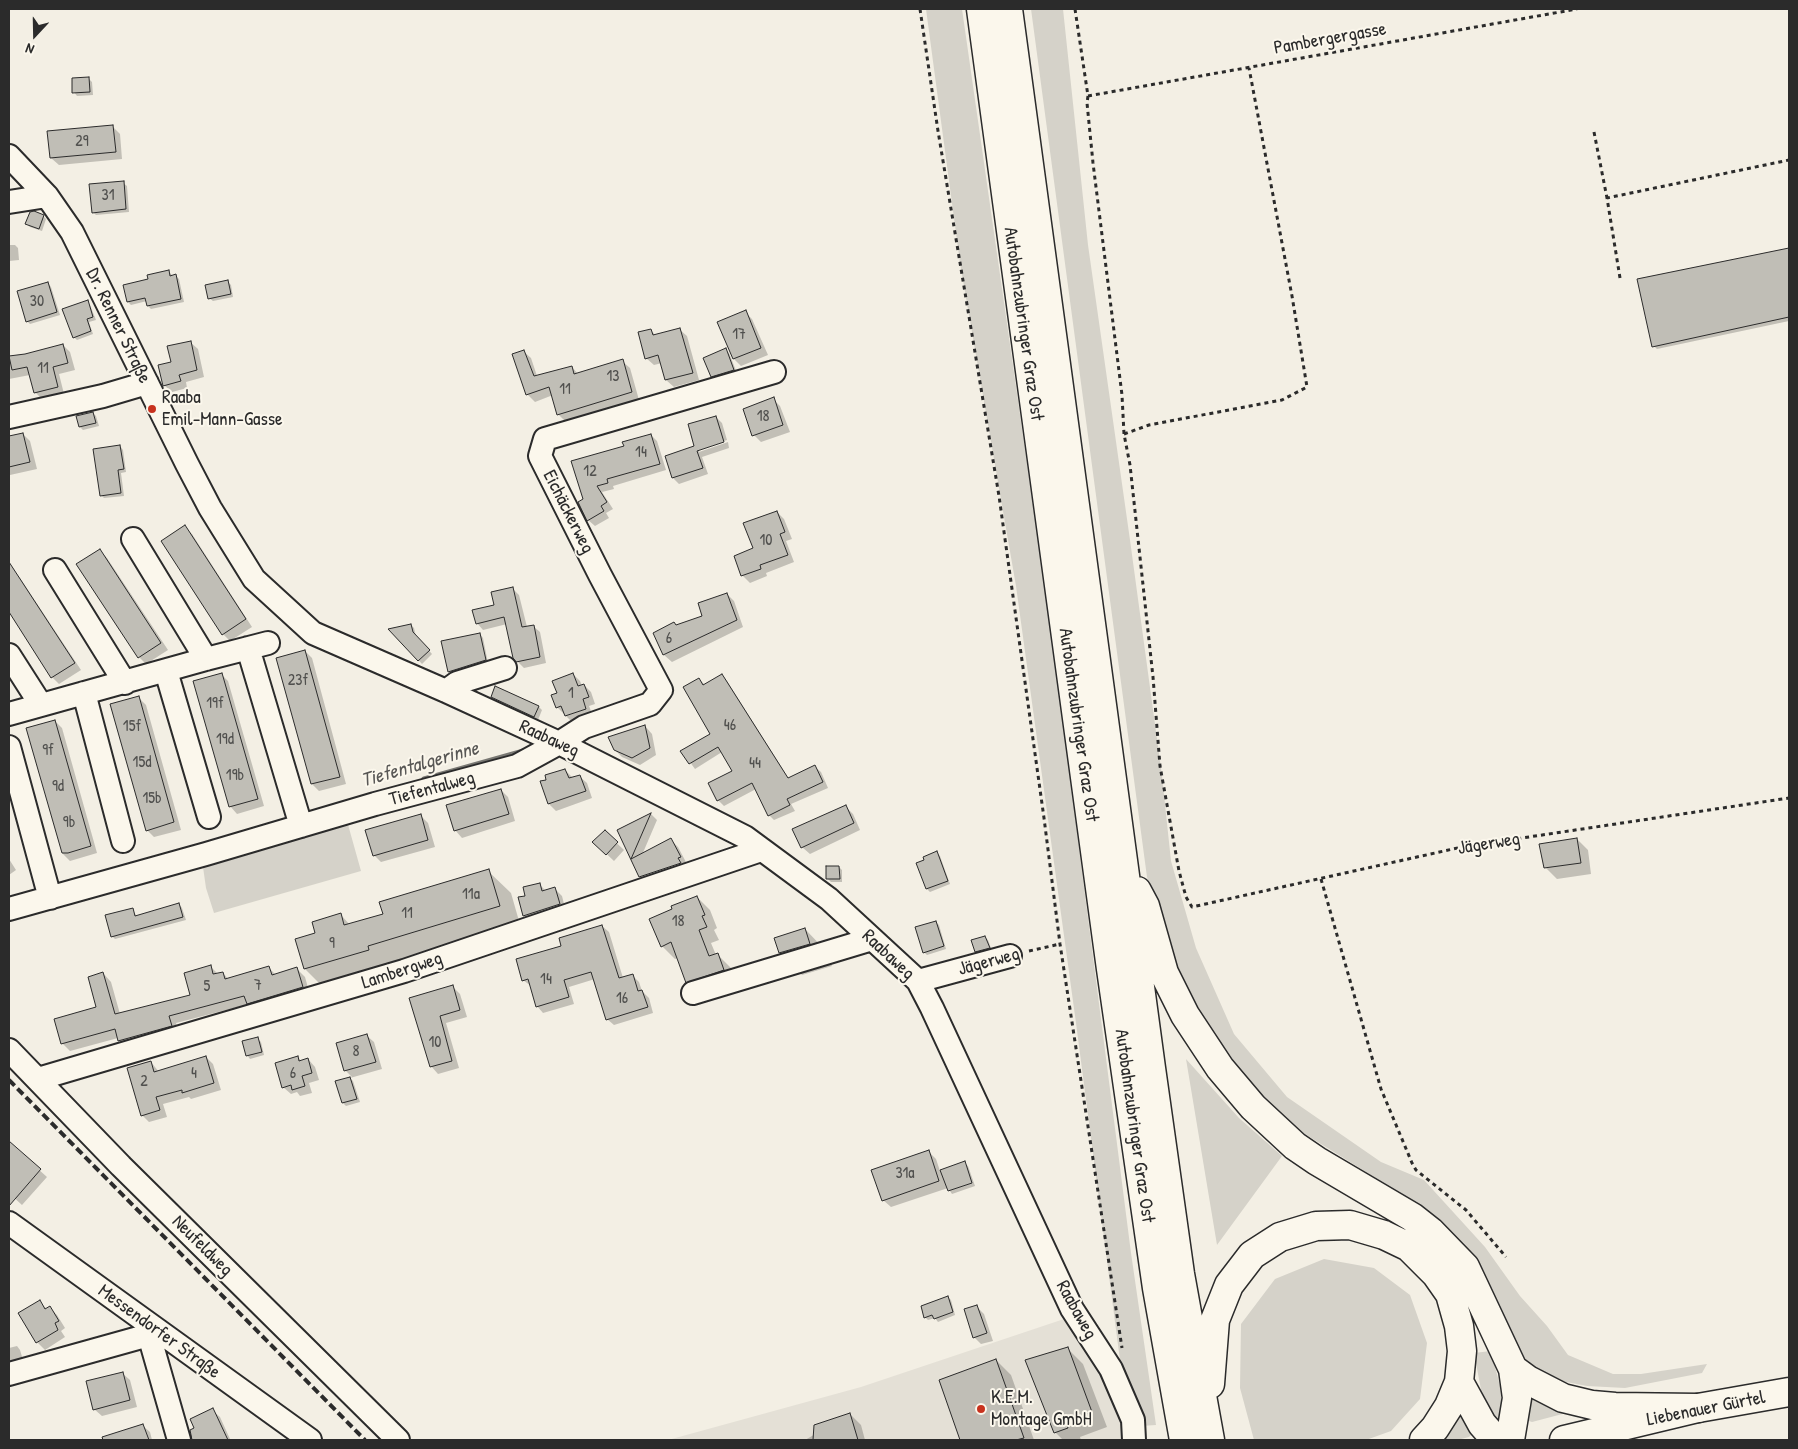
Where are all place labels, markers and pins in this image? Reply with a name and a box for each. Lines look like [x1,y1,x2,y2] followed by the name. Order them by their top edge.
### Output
[162,387,283,431] place label: Raaba Emil-Mann-Gasse
[146,403,158,415] marker: Raaba Emil-Mann-Gasse
[991,1387,1092,1431] place label: K.E.M. Montage GmbH
[975,1403,987,1415] marker: K.E.M. Montage GmbH

